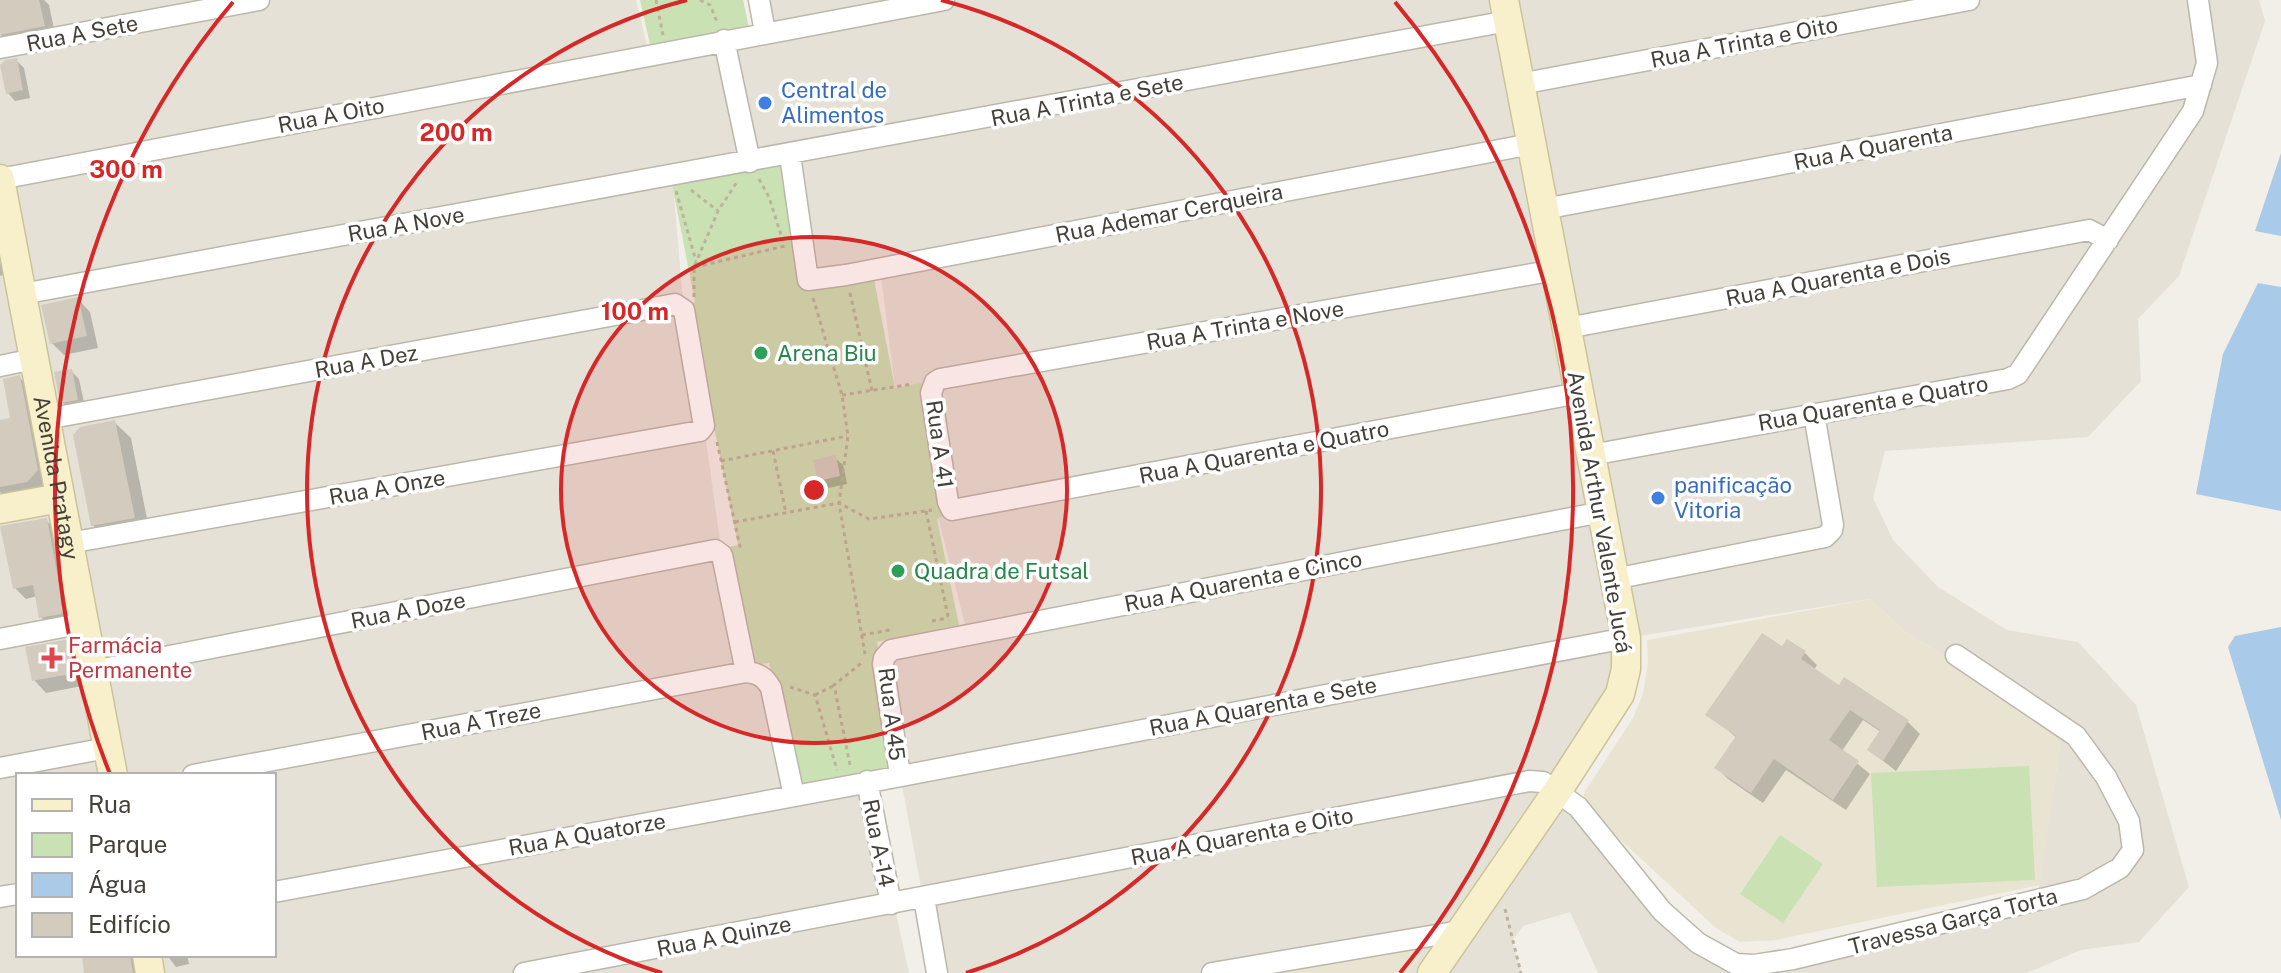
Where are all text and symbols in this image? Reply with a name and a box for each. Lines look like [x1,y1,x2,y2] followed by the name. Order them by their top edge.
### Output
[24,9,140,57] street label: Rua A Sete
[1648,11,1840,73] street label: Rua A Trinta e Oito
[989,69,1185,131] street label: Rua A Trinta e Sete
[781,77,887,128] place label: Central de Alimentos
[275,92,387,138] street label: Rua A Oito
[756,94,774,112] marker: Central de Alimentos
[419,118,493,146] text: 200 m
[1791,119,1955,175] street label: Rua A Quarenta
[89,155,163,183] text: 300 m
[1053,178,1285,248] street label: Rua Ademar Cerqueira
[346,201,466,247] street label: Rua A Nove
[1724,242,1952,312] street label: Rua A Quarenta e Dois
[1144,295,1346,355] street label: Rua A Trinta e Nove
[601,297,669,325] text: 100 m
[313,339,419,383] street label: Rua A Dez
[777,340,877,366] place label: Arena Biu
[752,344,770,362] marker: Arena Biu
[1562,369,1638,655] street label: Avenida Arthur Valente Jucá
[1756,370,1990,436] street label: Rua Quarenta e Quatro
[28,393,85,562] street label: Avenida Pratagy
[921,398,959,490] street label: Rua A 41
[1137,415,1391,489] street label: Rua A Quarenta e Quatro
[327,464,447,510] street label: Rua A Onze
[1674,472,1792,523] place label: panificação Vitoria
[800,476,828,504] centre of rings
[1649,489,1667,507] marker: panificação Vitoria
[1122,545,1364,617] street label: Rua A Quarenta e Cinco
[914,558,1089,584] place label: Quadra de Futsal
[889,562,907,580] marker: Quadra de Futsal
[348,586,468,634] street label: Rua A Doze
[68,632,192,683] place label: Farmácia Permanente
[43,649,61,667] marker: Farmácia Permanente
[873,666,911,762] street label: Rua A 45
[1147,671,1379,741] street label: Rua A Quarenta e Sete
[419,697,543,745] street label: Rua A Treze
[16,773,276,957] legend
[88,790,131,818] text: Rua
[858,797,900,890] street label: Rua A-14
[1129,802,1355,870] street label: Rua A Quarenta e Oito
[506,807,668,861] street label: Rua A Quatorze
[88,830,167,858] text: Parque
[88,870,146,898] text: Água
[1846,882,2060,960] street label: Travessa Garça Torta
[88,910,171,938] text: Edifício
[655,910,793,962] street label: Rua A Quinze

